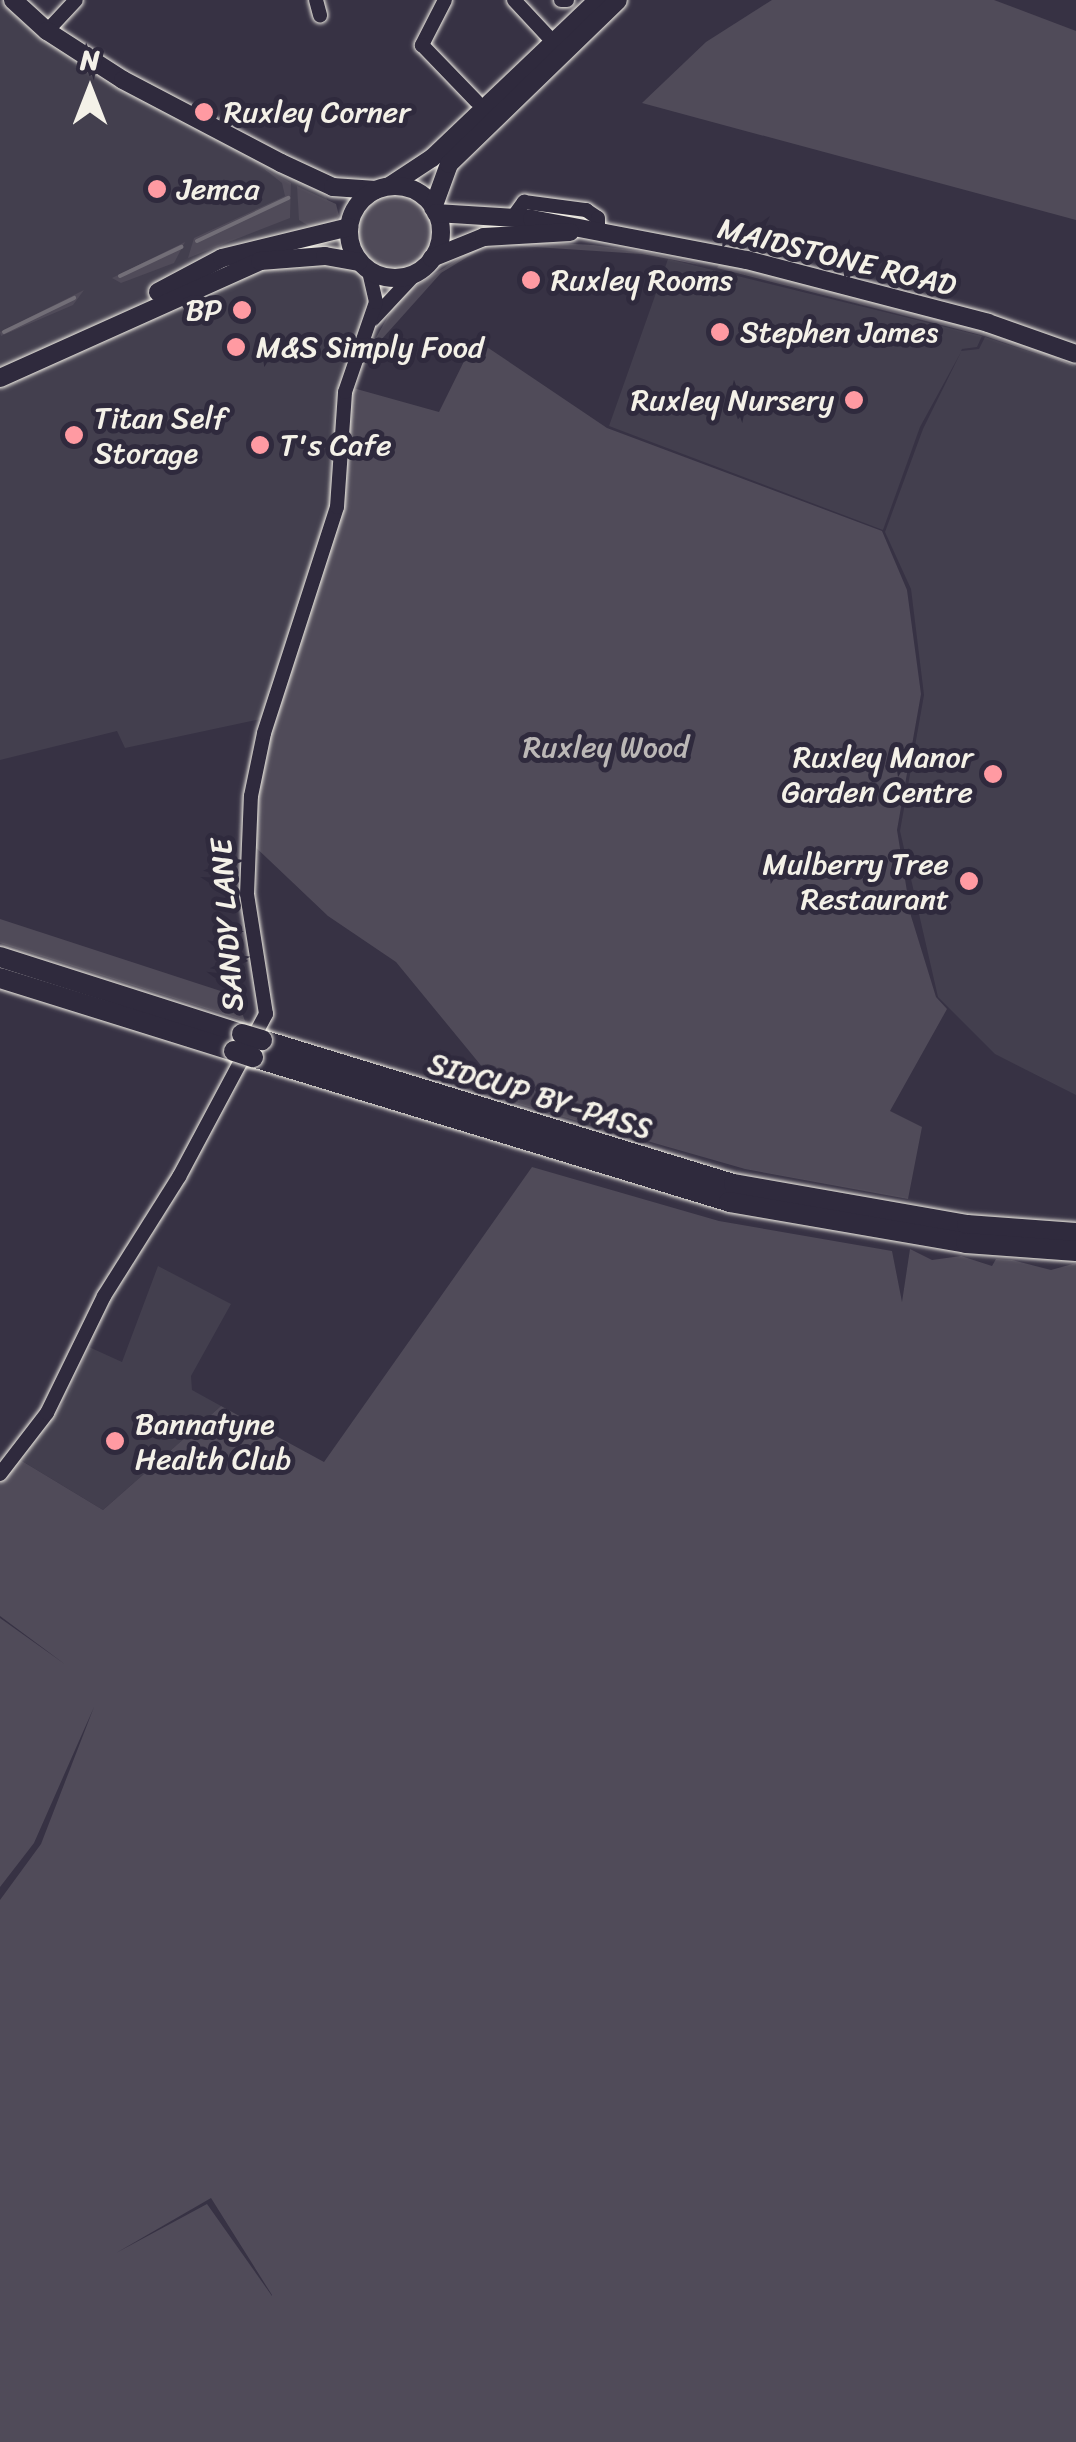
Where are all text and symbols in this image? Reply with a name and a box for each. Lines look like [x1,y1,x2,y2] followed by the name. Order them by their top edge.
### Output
[80,35,100,84] text: N
[40,40,140,140] north arrow
[224,94,411,130] place label: Ruxley Corner
[193,101,215,123] marker: Ruxley Corner
[177,171,260,207] place label: Jemca
[146,178,168,200] marker: Jemca
[714,210,960,304] street label: MAIDSTONE ROAD
[551,262,733,298] place label: Ruxley Rooms
[520,269,542,291] marker: Ruxley Rooms
[185,292,222,328] place label: BP
[231,299,253,321] marker: BP
[740,314,940,350] place label: Stephen James
[709,321,731,343] marker: Stephen James
[256,329,487,365] place label: M&S Simply Food
[225,336,247,358] marker: M&S Simply Food
[631,382,834,418] place label: Ruxley Nursery
[843,389,865,411] marker: Ruxley Nursery
[94,400,227,470] place label: Titan Self Storage
[63,424,85,446] marker: Titan Self Storage
[280,427,392,463] place label: T's Cafe
[249,434,271,456] marker: T's Cafe
[523,729,689,765] park label: Ruxley Wood
[780,739,973,810] place label: Ruxley Manor Garden Centre
[982,763,1004,785] marker: Ruxley Manor Garden Centre
[203,837,251,1013] street label: SANDY LANE
[763,846,949,916] place label: Mulberry Tree Restaurant
[958,870,980,892] marker: Mulberry Tree Restaurant
[422,1044,658,1148] street label: SIDCUP BY-PASS
[135,1406,291,1476] place label: Bannatyne Health Club
[104,1430,126,1452] marker: Bannatyne Health Club

